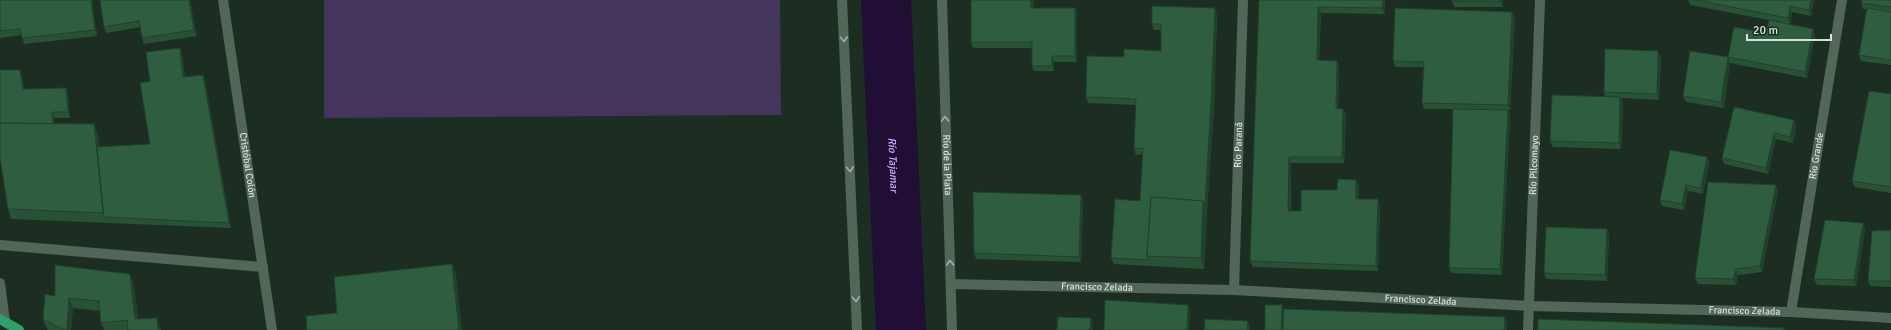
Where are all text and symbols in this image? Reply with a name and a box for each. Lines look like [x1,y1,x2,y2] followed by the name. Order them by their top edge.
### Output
[1747,16,1831,42] scale bar
[1753,23,1778,38] text: 20 m
[840,36,848,42] one-way arrow
[941,116,950,122] one-way arrow
[1232,122,1245,168] street label: Río Paraná
[237,132,258,199] street label: Cristóbal Colón
[1807,132,1826,180] street label: Río Grande
[940,134,954,196] street label: Río de la Plata
[1527,135,1541,195] street label: Río Pilcomayo
[886,137,901,195] water label: Río Tajamar
[846,166,854,172] one-way arrow
[946,260,954,266] one-way arrow
[1061,280,1133,294] street label: Francisco Zelada
[1384,292,1457,308] street label: Francisco Zelada
[852,296,860,302] one-way arrow
[1708,304,1781,318] street label: Francisco Zelada

